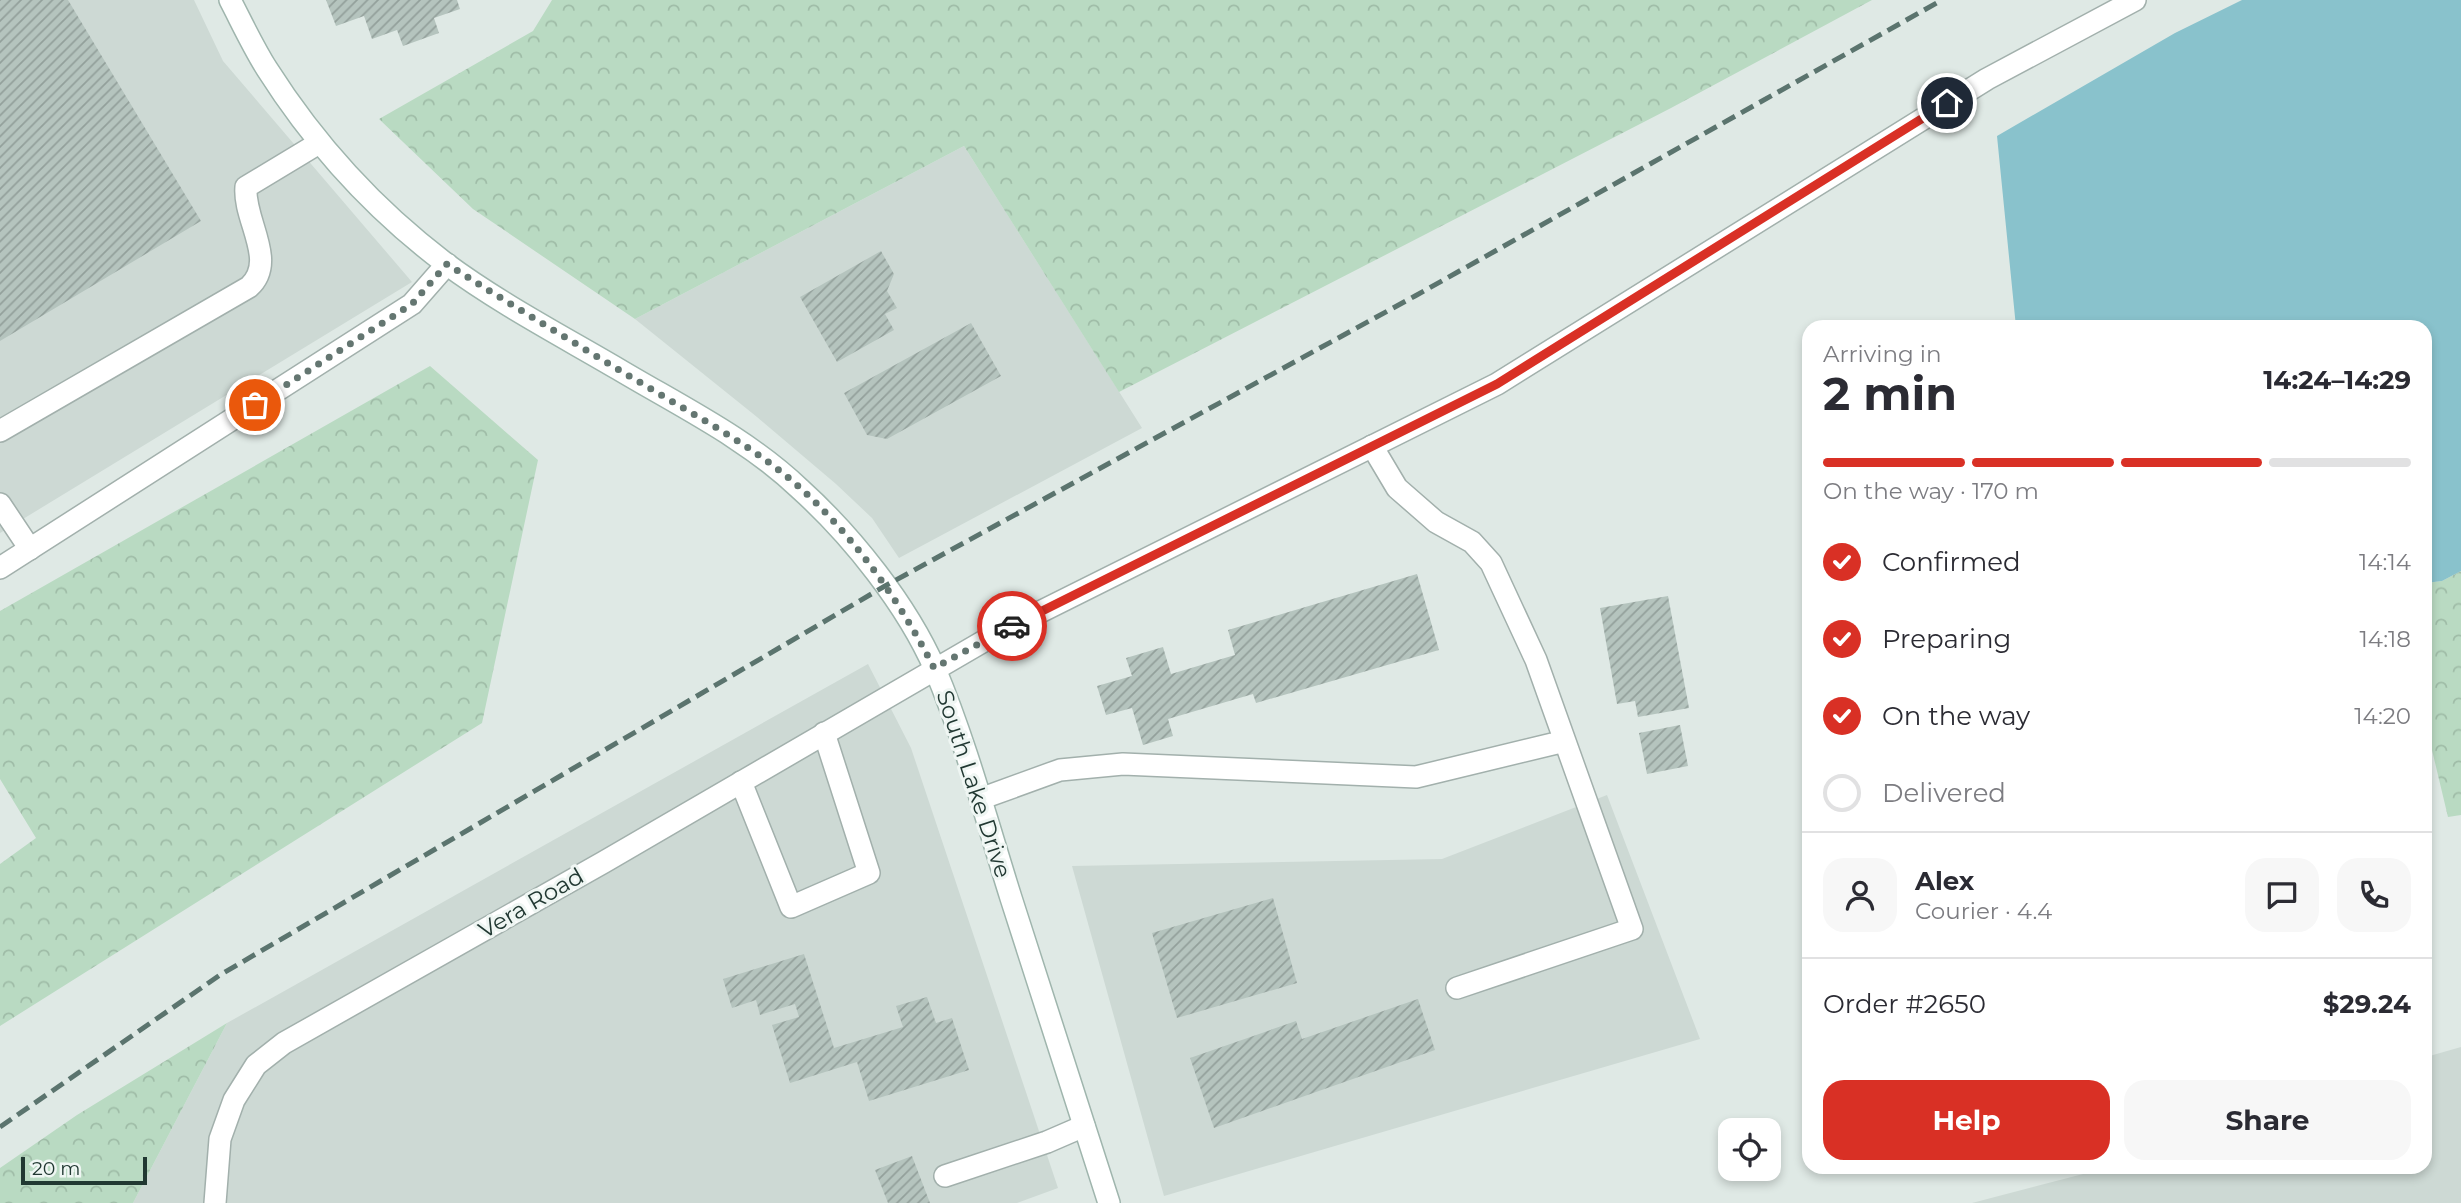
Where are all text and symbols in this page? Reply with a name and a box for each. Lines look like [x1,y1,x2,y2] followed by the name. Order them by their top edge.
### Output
[1917,73,1977,133] pin
[1928,84,1966,122] icon: home
[1823,340,1942,368] text: Arriving in
[2263,364,2411,396] text: 14:24–14:29
[1823,365,1957,422] text: 2 min
[225,375,285,435] pin
[236,386,274,424] icon: bag
[1823,477,2039,505] text: On the way · 170 m
[1823,543,1861,581] icon: check
[1882,546,2021,578] text: Confirmed
[2359,548,2411,576] text: 14:14
[977,591,1047,661] courier
[993,607,1031,645] icon: car
[1823,620,1861,658] icon: check
[1882,623,2011,655] text: Preparing
[2359,625,2411,653] text: 14:18
[930,687,1018,881] street label: South Lake Drive
[1823,697,1861,735] icon: check
[1882,700,2030,732] text: On the way
[2354,702,2411,730] text: 14:20
[1882,777,2006,809] text: Delivered
[1823,858,1897,932] button: person
[2245,858,2319,932] button: chat
[2337,858,2411,932] button: phone
[473,862,589,944] street label: Vera Road
[1915,865,1974,897] text: Alex
[1915,897,2052,925] text: Courier · 4.4
[1823,988,1986,1020] text: Order #2650
[2323,988,2411,1020] text: $29.24
[1823,1080,2110,1160] button: Help
[2124,1080,2411,1160] button: Share
[1718,1118,1781,1181] map controls
[1718,1118,1781,1181] button: locate
[21,1154,147,1186] scale bar
[32,1157,80,1180] text: 20 m

